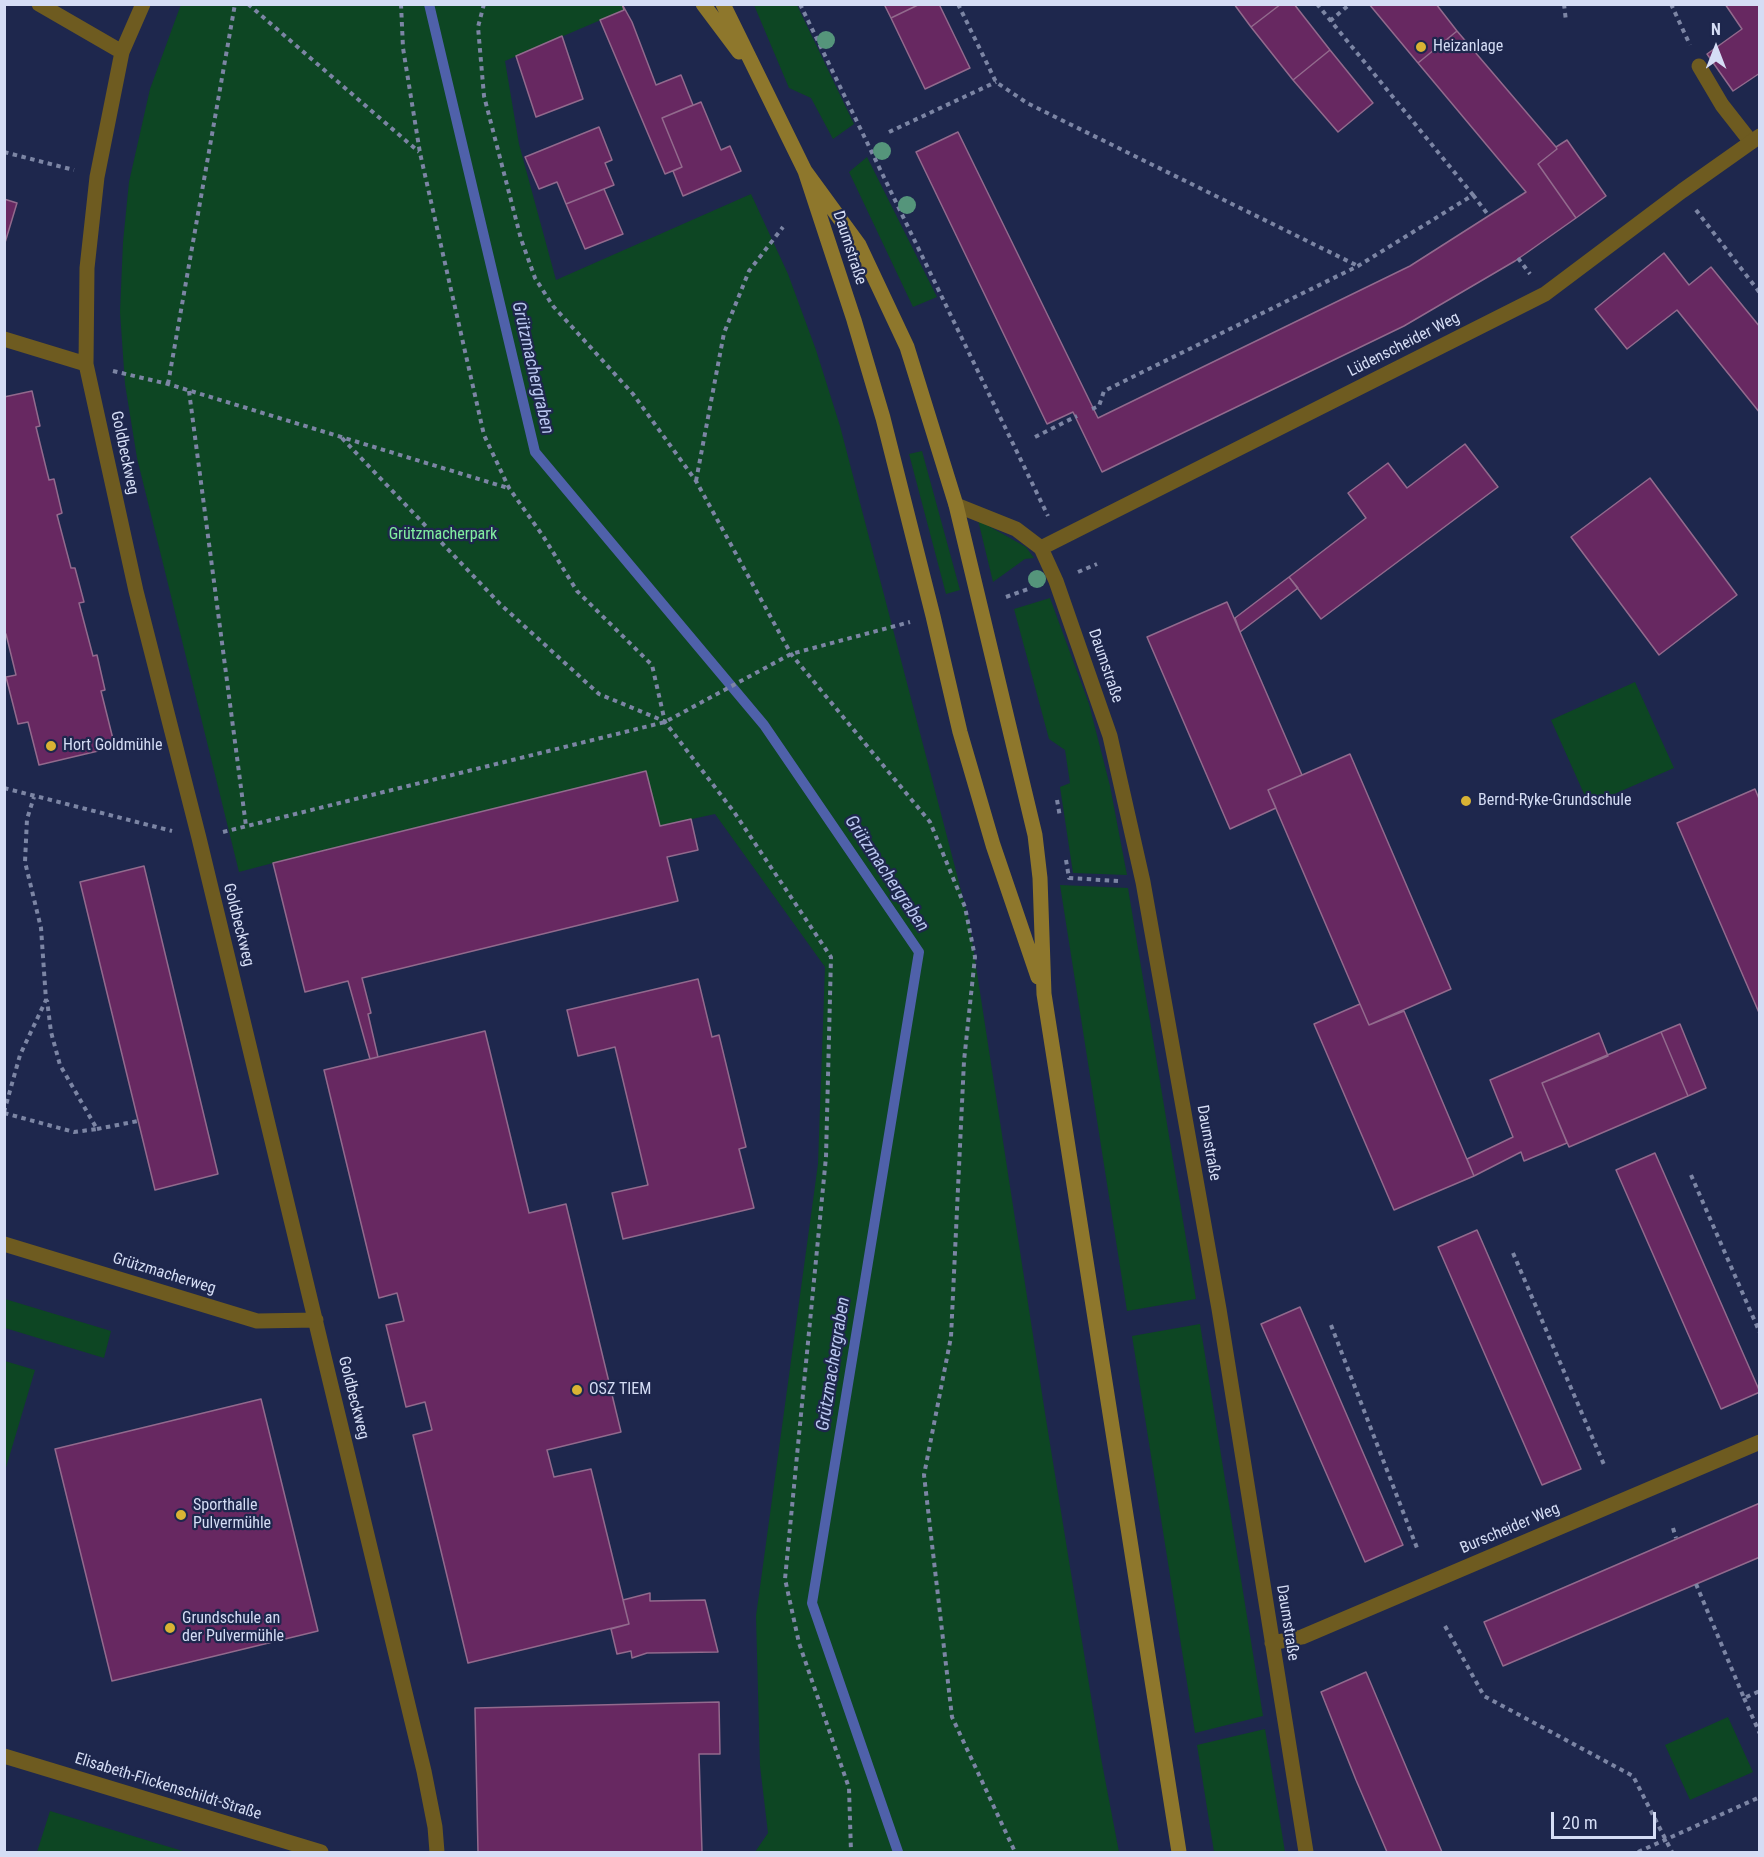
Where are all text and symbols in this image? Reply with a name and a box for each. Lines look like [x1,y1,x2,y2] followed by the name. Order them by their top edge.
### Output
[1686,18,1746,78] north arrow
[1711,20,1721,39] text: N
[1433,37,1503,57] place label: Heizanlage
[1414,40,1428,54] marker: Heizanlage
[828,209,870,287] street label: Daumstraße
[506,300,558,436] water label: Grützmachergraben
[1345,309,1463,381] street label: Lüdenscheider Weg
[106,409,142,497] street label: Goldbeckweg
[389,525,497,545] park label: Grützmacherpark
[1083,627,1127,705] street label: Daumstraße
[63,736,162,756] place label: Hort Goldmühle
[44,739,58,753] marker: Hort Goldmühle
[1478,791,1632,811] place label: Bernd-Ryke-Grundschule
[1459,794,1473,808] marker: Bernd-Ryke-Grundschule
[839,812,933,936] water label: Grützmachergraben
[218,882,258,968] street label: Goldbeckweg
[1192,1104,1224,1182] street label: Daumstraße
[110,1249,218,1299] street label: Grützmacherweg
[813,1295,855,1433] water label: Grützmachergraben
[333,1355,373,1441] street label: Goldbeckweg
[589,1380,651,1400] place label: OSZ TIEM
[570,1383,584,1397] marker: OSZ TIEM
[193,1496,271,1534] place label: Sporthalle Pulvermühle
[1457,1499,1563,1559] street label: Burscheider Weg
[174,1508,188,1522] marker: Sporthalle Pulvermühle
[1272,1584,1302,1662] street label: Daumstraße
[182,1609,284,1647] place label: Grundschule an der Pulvermühle
[163,1621,177,1635] marker: Grundschule an der Pulvermühle
[72,1749,264,1825] street label: Elisabeth-Flickenschildt-Straße
[1554,1800,1659,1838] scale bar
[1562,1812,1597,1833] text: 20 m

